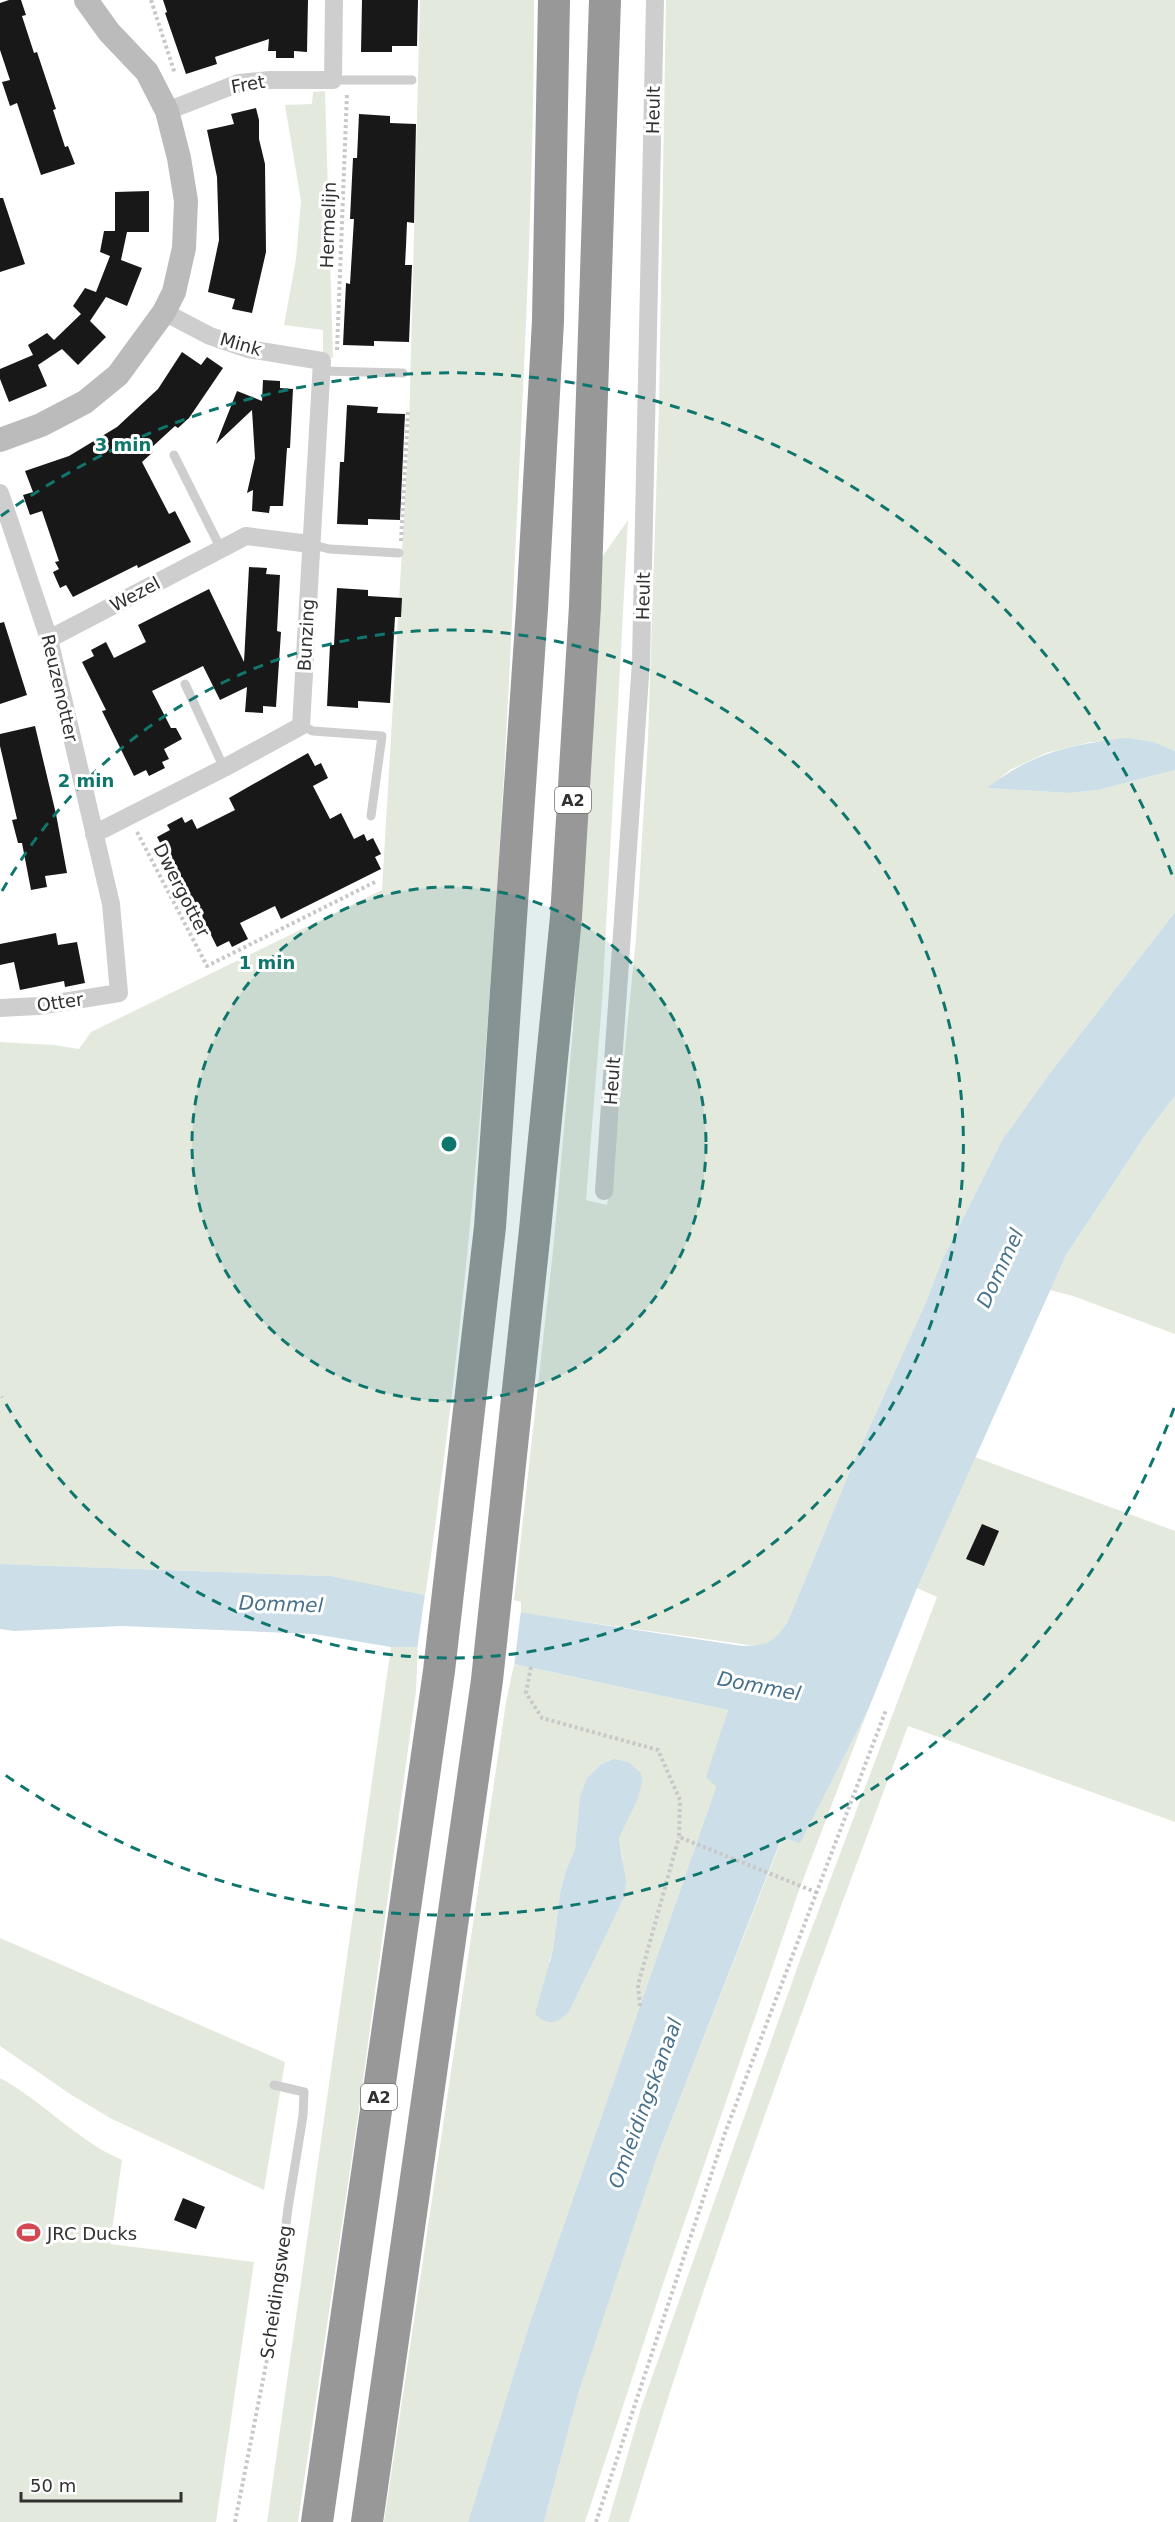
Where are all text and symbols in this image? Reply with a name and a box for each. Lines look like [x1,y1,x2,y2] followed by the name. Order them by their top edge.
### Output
[229,71,267,97] street label: Fret
[642,86,664,134] street label: Heult
[316,181,340,269] street label: Hermelijn
[218,328,265,360] street label: Mink
[95,434,151,455] text: 3 min
[107,572,163,616] street label: Wezel
[632,572,654,620] street label: Heult
[294,598,318,672] street label: Bunzing
[37,632,83,744] street label: Reuzenotter
[58,770,114,791] text: 2 min
[555,787,591,813] road number: A2
[150,840,215,941] street label: Dwergotter
[239,952,295,973] text: 1 min
[35,988,85,1016] street label: Otter
[600,1056,624,1106] street label: Heult
[439,1134,459,1154] centre of rings
[971,1224,1029,1311] water label: Dommel
[238,1591,324,1617] water label: Dommel
[715,1666,803,1706] water label: Dommel
[603,2014,687,2191] water label: Omleidingskanaal
[361,2084,397,2110] road number: A2
[16,2220,42,2246] sports icon: JRC Ducks
[46,2223,137,2244] place label: JRC Ducks
[256,2224,296,2360] street label: Scheidingsweg
[21,2465,182,2503] scale bar
[30,2475,76,2496] text: 50 m

